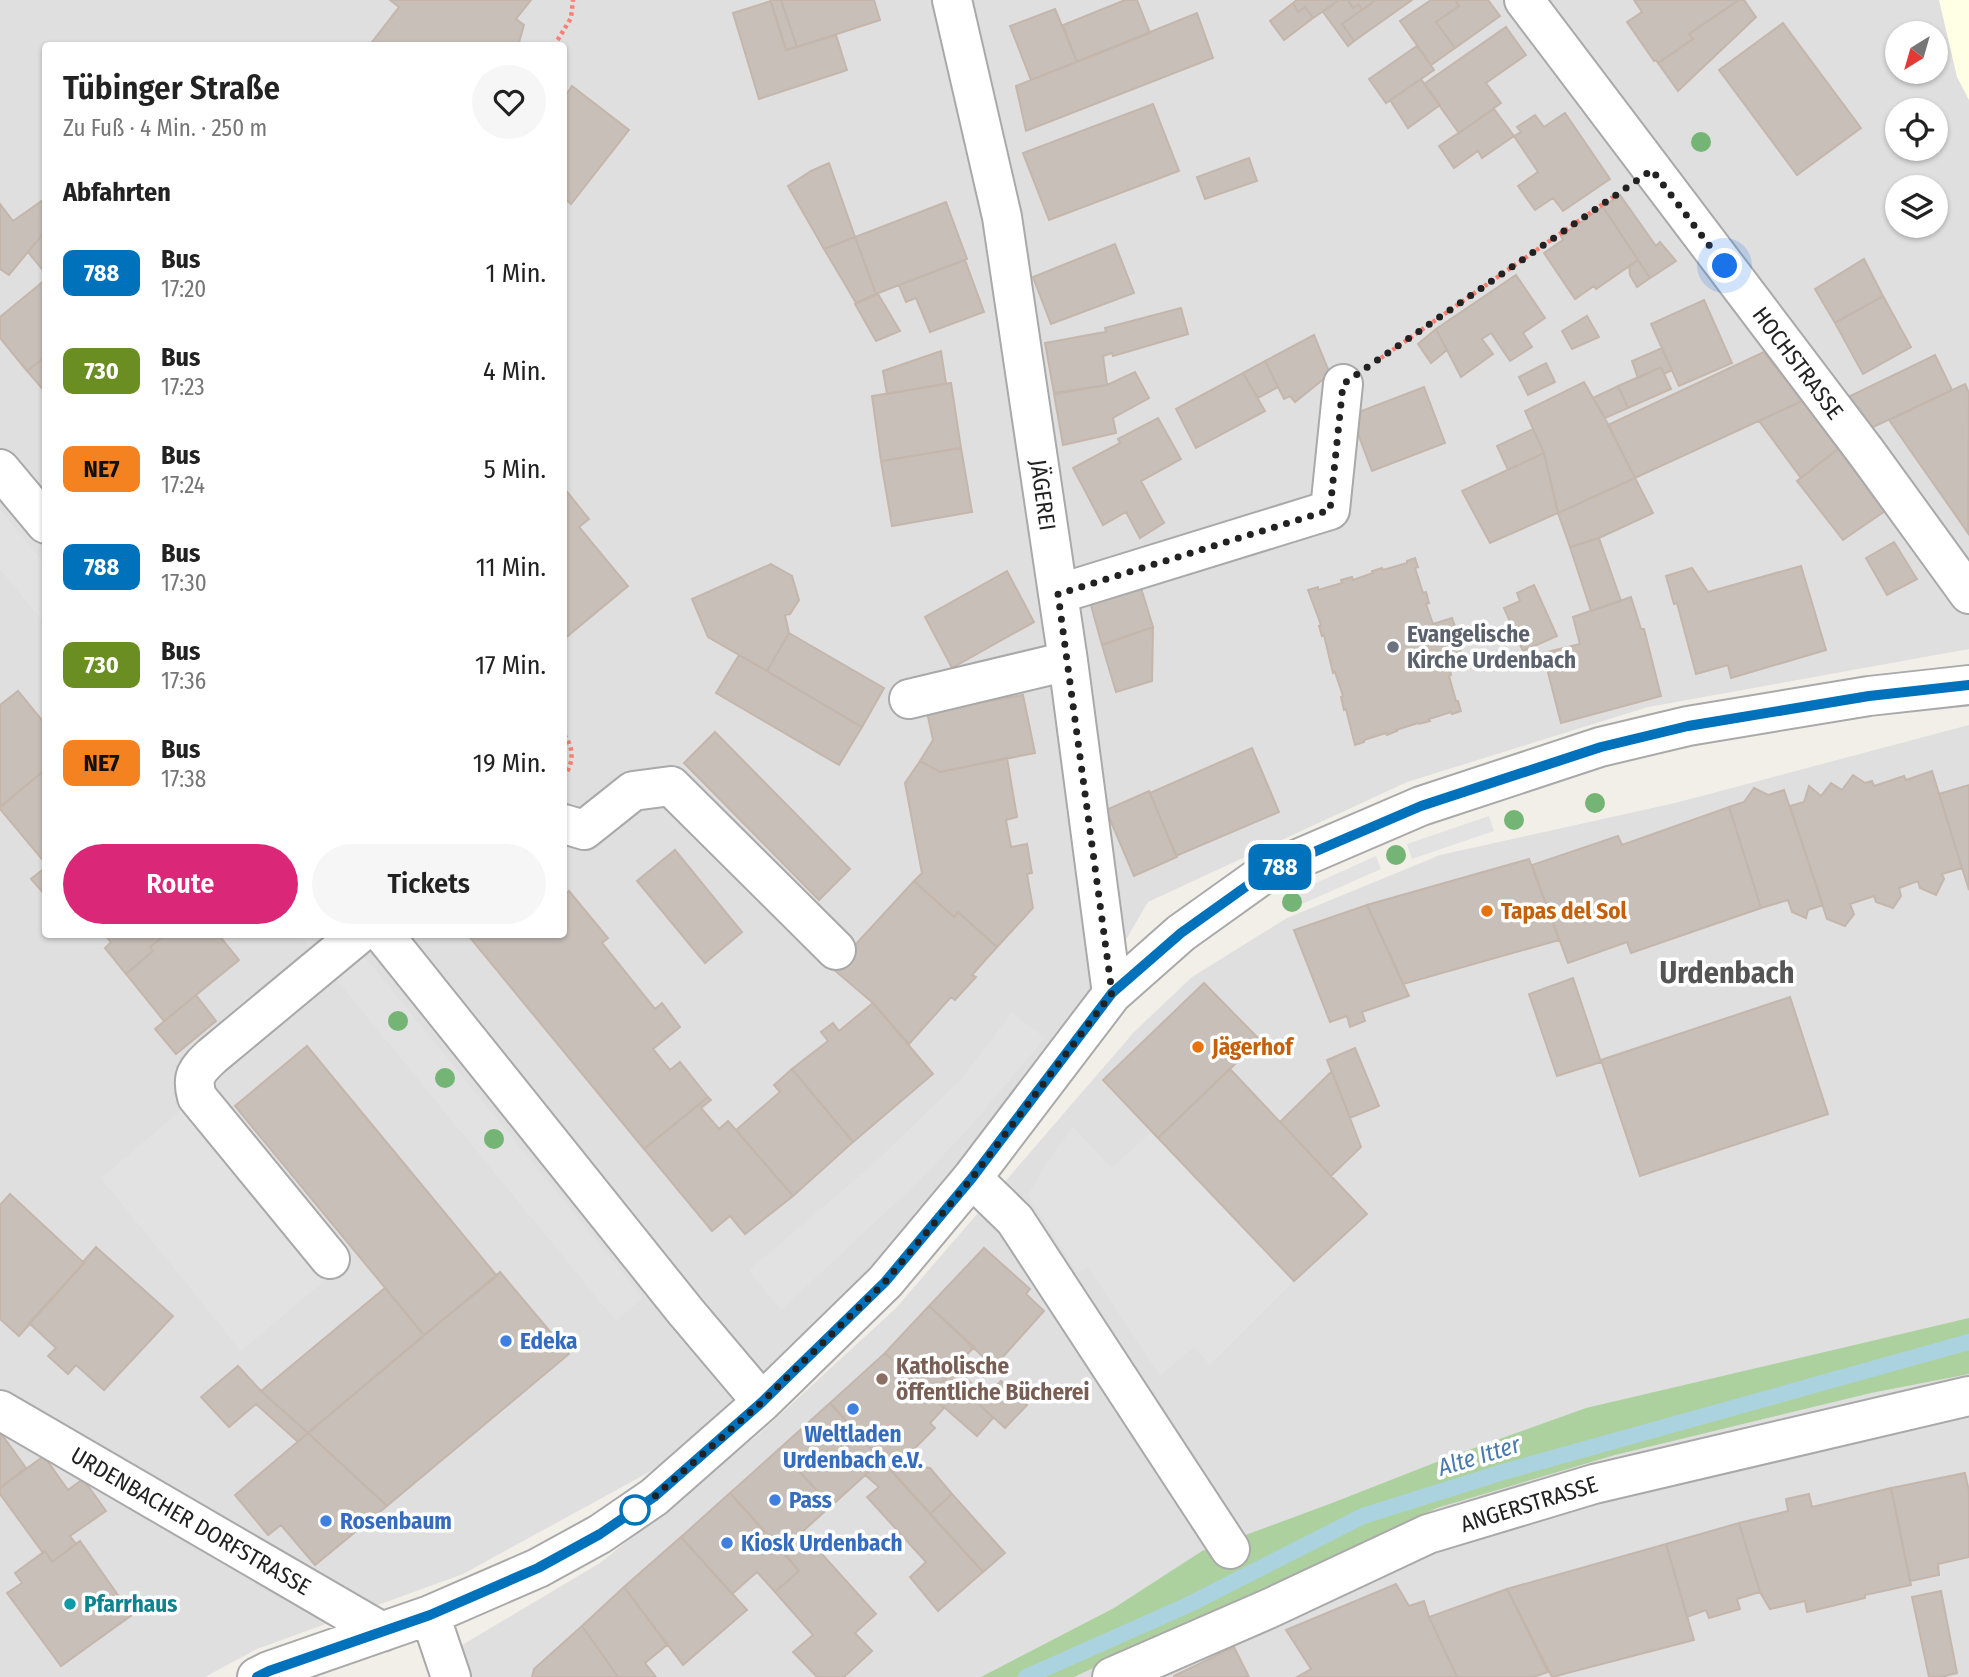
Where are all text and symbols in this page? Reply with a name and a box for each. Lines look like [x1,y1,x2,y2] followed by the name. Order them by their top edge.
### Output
[1885,21,1948,84] north arrow
[1885,21,1948,238] map controls
[472,65,546,139] button: heart
[63,68,280,108] text: Tübinger Straße
[1885,98,1948,161] button: locate
[63,114,267,142] text: Zu Fuß · 4 Min. · 250 m
[1885,175,1948,238] button: layers
[63,177,171,208] text: Abfahrten
[161,244,200,275] text: Bus
[1707,248,1742,283] your location
[485,258,546,289] text: 1 Min.
[84,259,119,287] text: 788
[161,275,206,303] text: 17:20
[1747,301,1849,425] street label: HOCHSTRASSE
[161,342,200,373] text: Bus
[483,356,546,387] text: 4 Min.
[84,357,119,385] text: 730
[161,373,205,401] text: 17:23
[161,440,200,471] text: Bus
[484,454,546,485] text: 5 Min.
[84,455,119,483] text: NE7
[1024,458,1062,532] street label: JÄGEREI
[161,471,205,499] text: 17:24
[161,538,200,569] text: Bus
[476,552,546,583] text: 11 Min.
[84,553,119,581] text: 788
[161,569,207,597] text: 17:30
[1407,620,1576,674] place label: Evangelische Kirche Urdenbach
[161,636,200,667] text: Bus
[1385,639,1401,655] marker: Evangelische Kirche Urdenbach
[475,650,546,681] text: 17 Min.
[84,651,119,679] text: 730
[161,667,206,695] text: 17:36
[161,734,200,765] text: Bus
[473,748,546,779] text: 19 Min.
[84,749,119,777] text: NE7
[161,765,206,793] text: 17:38
[63,844,298,924] button: Route
[312,844,546,924] button: Tickets
[1240,844,1320,890] line badge: 788
[1262,853,1298,881] text: 788
[1501,897,1628,925] place label: Tapas del Sol
[1479,903,1495,919] marker: Tapas del Sol
[1660,955,1794,991] district label: Urdenbach
[1211,1033,1295,1061] place label: Jägerhof
[1190,1039,1206,1055] marker: Jägerhof
[520,1327,577,1355] place label: Edeka
[498,1333,514,1349] marker: Edeka
[896,1352,1089,1406] place label: Katholische öffentliche Bücherei
[874,1371,890,1387] marker: Katholische öffentliche Bücherei
[845,1401,861,1417] marker: Weltladen Urdenbach e.V.
[783,1420,923,1474] place label: Weltladen Urdenbach e.V.
[1434,1430,1524,1482] water label: Alte Itter
[66,1441,316,1601] street label: URDENBACHER DORFSTRASSE
[1457,1470,1601,1538] street label: ANGERSTRASSE
[789,1486,832,1514] place label: Pass
[767,1492,783,1508] marker: Pass
[620,1495,650,1525] unlabelled marker
[340,1507,452,1535] place label: Rosenbaum
[318,1513,334,1529] marker: Rosenbaum
[741,1529,903,1557] place label: Kiosk Urdenbach
[719,1535,735,1551] marker: Kiosk Urdenbach
[84,1590,177,1618] place label: Pfarrhaus
[62,1596,78,1612] marker: Pfarrhaus

